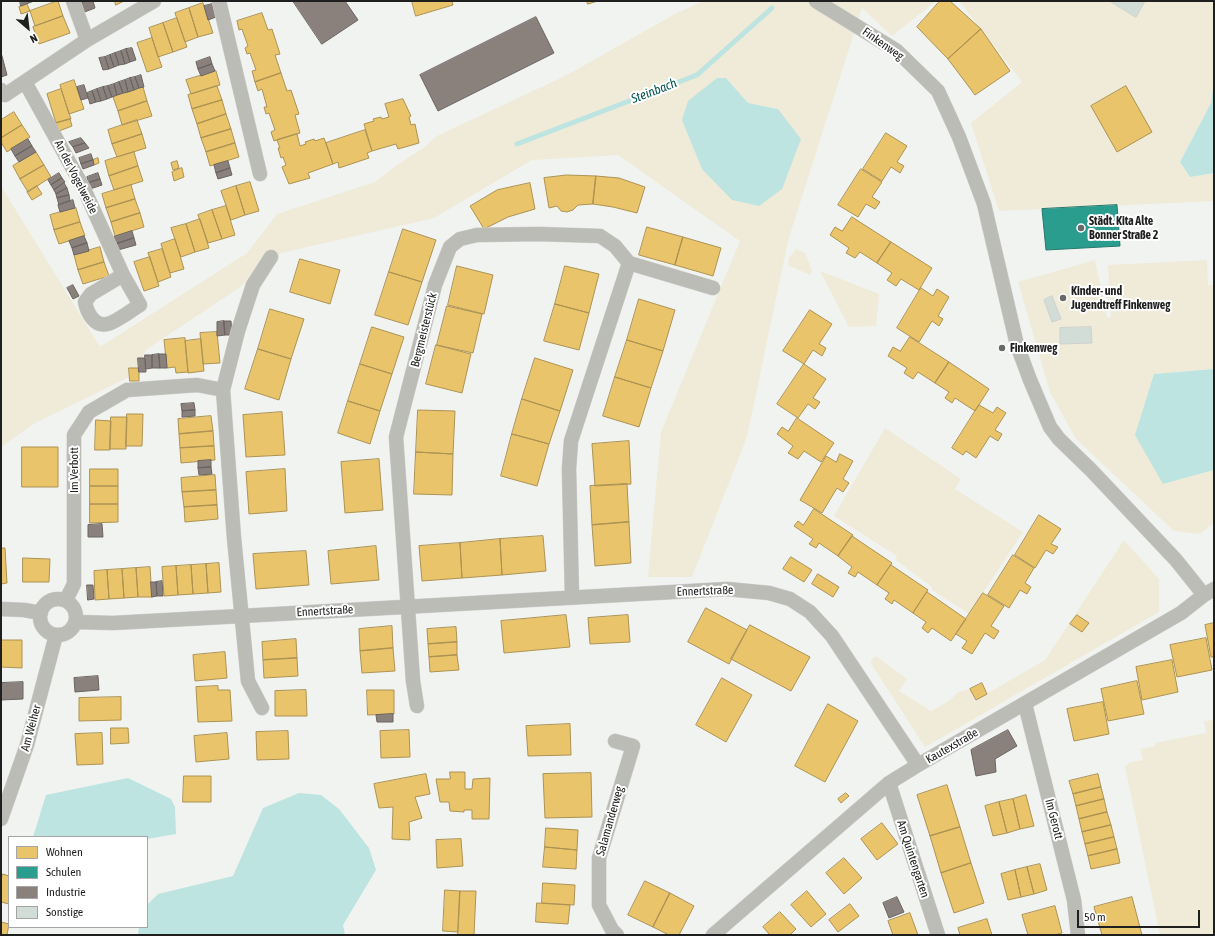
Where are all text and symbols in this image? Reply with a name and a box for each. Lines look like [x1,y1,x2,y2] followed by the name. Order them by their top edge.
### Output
[8,8,48,48] north arrow
[859,25,907,63] street label: Finkenweg
[28,32,39,45] text: N
[629,75,679,107] water label: Steinbach
[51,138,101,216] street label: An der Vogelweide
[1089,214,1158,242] place label: Städt. Kita Alte Bonner Straße 2
[1076,223,1086,233] marker: Städt. Kita Alte Bonner Straße 2
[1071,284,1170,312] place label: Kinder- und Jugendtreff Finkenweg
[408,291,440,369] street label: Bergmeisterstück
[1058,293,1068,303] marker: Kinder- und Jugendtreff Finkenweg
[1010,341,1057,355] place label: Finkenweg
[997,343,1007,353] marker: Finkenweg
[67,447,81,493] street label: Im Verbott
[676,583,734,599] street label: Ennertstraße
[296,602,354,620] street label: Ennertstraße
[18,703,44,753] street label: Am Weiher
[923,725,981,767] street label: Kautexstraße
[593,785,627,857] street label: Salamanderweg
[1042,797,1066,841] street label: Im Gerott
[894,818,932,900] street label: Am Quintengarten
[8,836,148,928] legend
[46,845,83,859] text: Wohnen
[46,865,81,879] text: Schulen
[46,885,86,899] text: Industrie
[1079,902,1202,928] scale bar
[46,905,83,919] text: Sonstige
[1084,910,1106,924] text: 50 m

